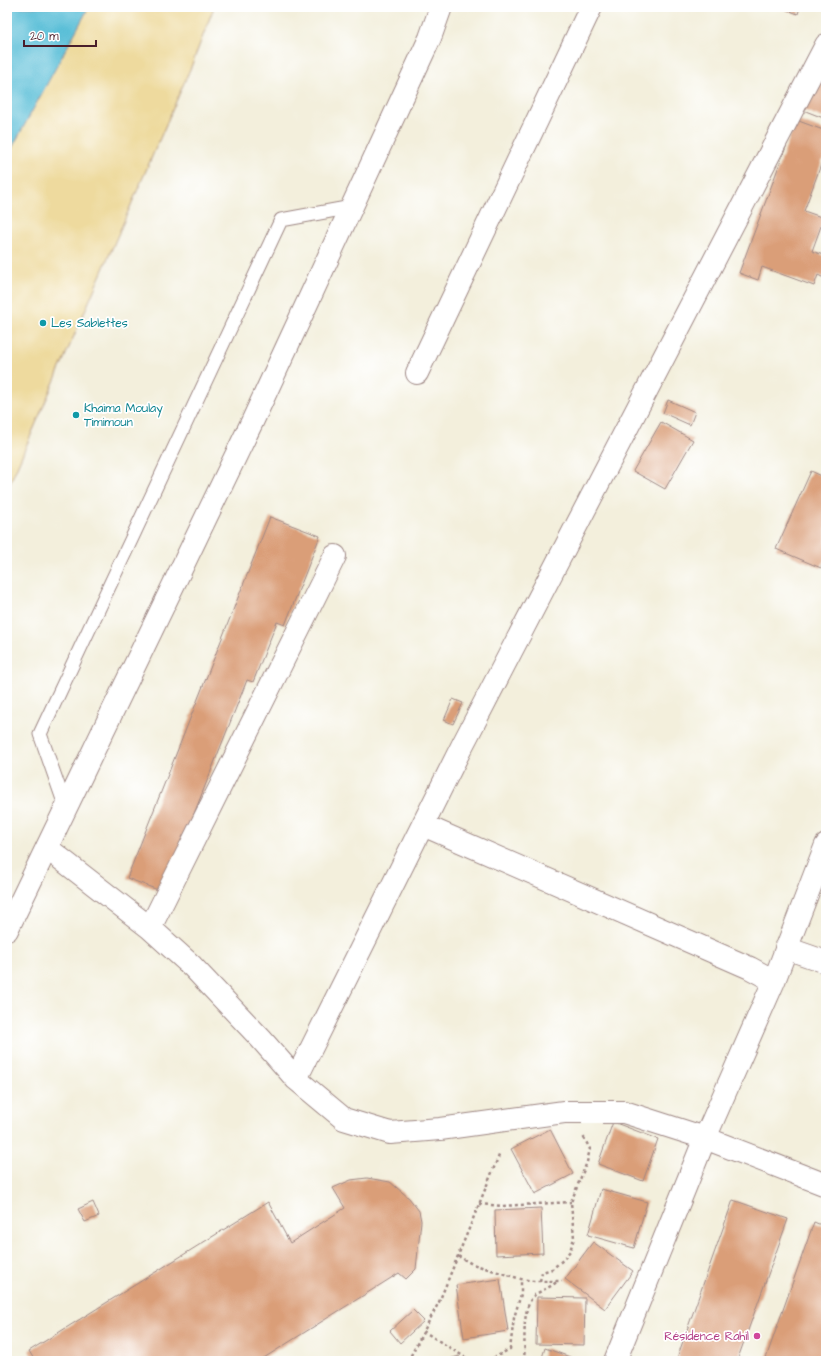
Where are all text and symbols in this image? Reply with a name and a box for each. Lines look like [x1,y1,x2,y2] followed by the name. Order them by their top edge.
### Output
[24,22,96,48] scale bar
[30,28,59,45] text: 20 m
[51,315,128,332] place label: Les Sablettes
[38,318,48,328] marker: Les Sablettes
[84,400,163,431] place label: Khaima Moulay Timimoun
[71,410,81,420] marker: Khaima Moulay Timimoun
[664,1328,749,1345] place label: Résidence Rahil
[752,1331,762,1341] marker: Résidence Rahil

